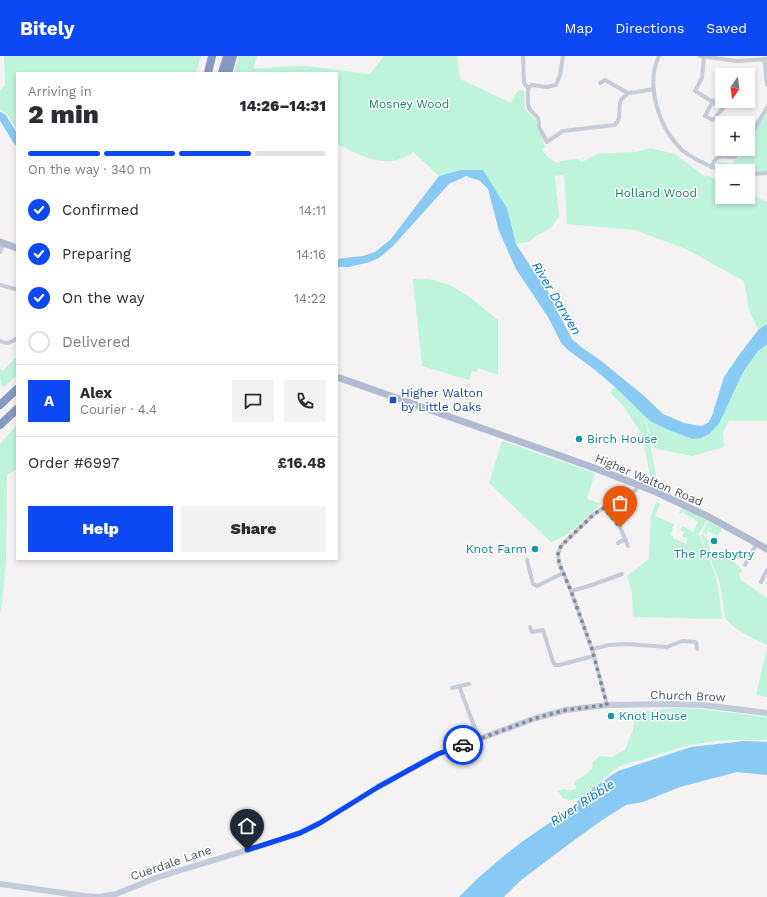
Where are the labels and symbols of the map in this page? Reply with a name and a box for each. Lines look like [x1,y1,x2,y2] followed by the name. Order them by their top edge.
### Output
[715,68,755,108] north arrow
[369,97,449,111] park label: Mosney Wood
[615,186,697,200] park label: Holland Wood
[529,259,584,338] water label: River Darwen
[401,386,483,414] place label: Higher Walton by Little Oaks
[388,395,398,405] marker: Higher Walton by Little Oaks
[587,432,658,446] place label: Birch House
[574,434,584,444] marker: Birch House
[593,451,705,509] street label: Higher Walton Road
[603,486,637,527] pin
[709,536,719,546] marker: The Presbytry
[466,542,527,556] place label: Knot Farm
[530,544,540,554] marker: Knot Farm
[674,547,755,561] place label: The Presbytry
[650,688,726,704] street label: Church Brow
[619,709,687,723] place label: Knot House
[606,711,616,721] marker: Knot House
[443,725,483,765] courier
[547,776,617,829] water label: River Ribble
[230,809,264,850] pin
[129,843,213,883] street label: Cuerdale Lane

